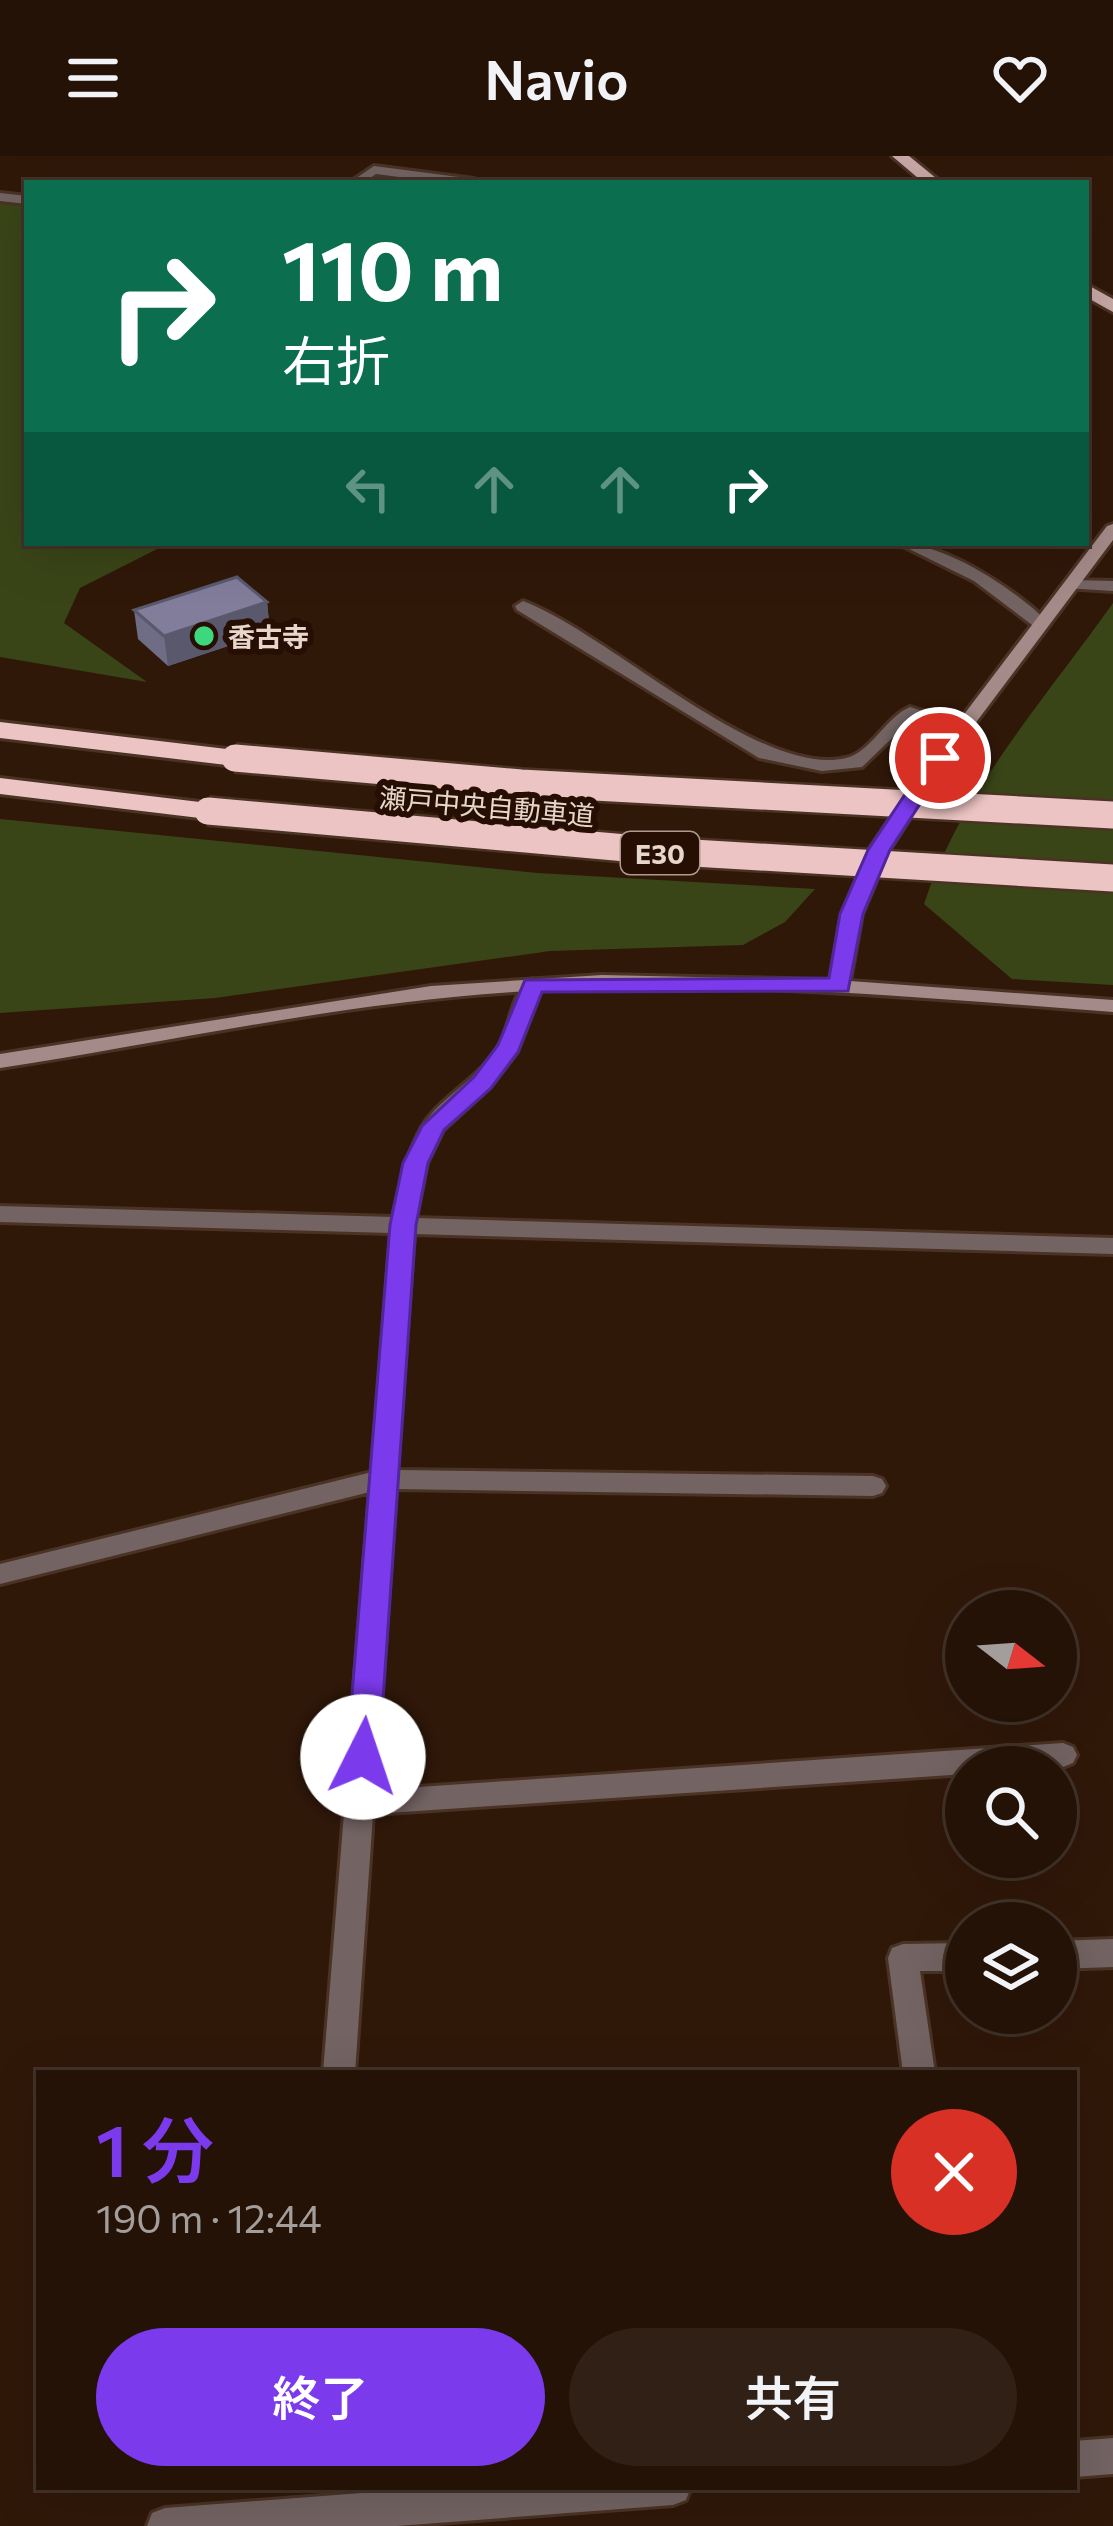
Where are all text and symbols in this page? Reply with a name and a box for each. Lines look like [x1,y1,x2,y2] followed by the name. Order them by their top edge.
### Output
[60,45,126,111] icon: menu
[484,45,629,111] text: Navio
[987,45,1053,111] icon: heart
[282,216,503,318] text: 110 m
[84,228,240,384] icon: right
[282,326,390,392] text: 右折
[335,456,401,522] icon: left
[461,456,527,522] icon: ahead
[587,456,653,522] icon: ahead
[713,456,779,522] icon: right
[228,620,309,653] place label: 香古寺
[191,623,217,649] marker: 香古寺
[889,707,991,809] pin
[907,725,973,791] icon: arrive
[378,780,596,832] street label: 瀬戸中央自動車道
[621,832,699,874] road number: E30
[945,1590,1077,1722] north arrow
[945,1590,1077,2034] map controls
[300,1694,426,1820] position arrow
[945,1746,1077,1878] button: search
[945,1902,1077,2034] button: layers
[96,2104,214,2192] text: 1 分
[891,2109,1017,2235] button: close
[96,2193,322,2241] text: 190 m · 12:44
[96,2328,545,2466] button: 終了
[569,2328,1017,2466] button: 共有

